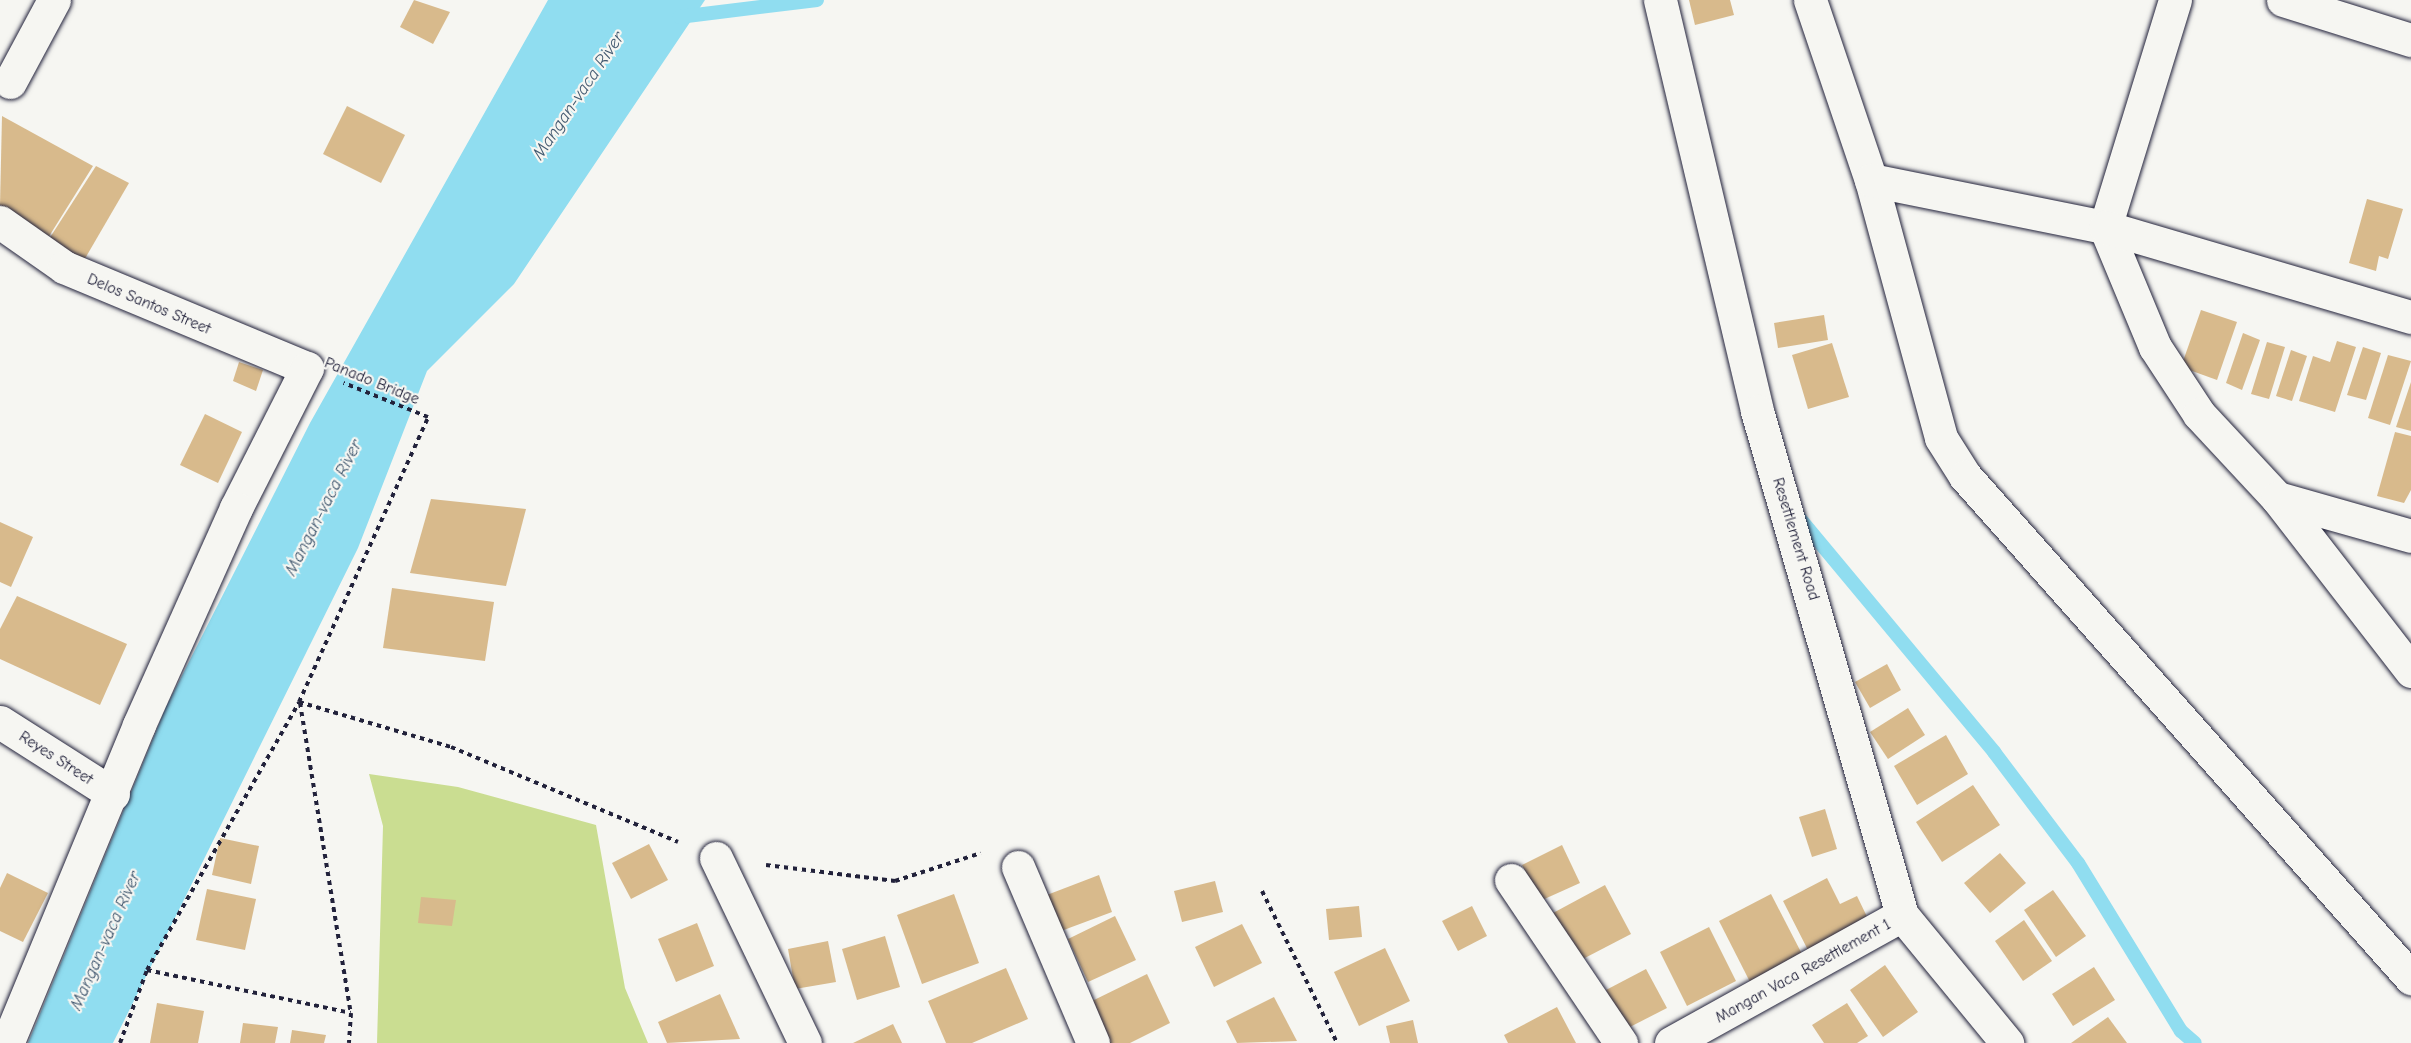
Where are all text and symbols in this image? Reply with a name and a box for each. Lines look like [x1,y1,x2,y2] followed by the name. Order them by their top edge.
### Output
[528,28,630,164] water label: Mangan-vaca River
[84,269,214,339] street label: Delos Santos Street
[322,353,422,409] street label: Panado Bridge
[280,436,368,580] water label: Mangan-vaca River
[1768,475,1824,603] street label: Resettlement Road
[15,727,97,789] street label: Reyes Street
[66,868,146,1014] water label: Mangan-vaca River
[1712,915,1894,1027] street label: Mangan Vaca Resettlement 1

